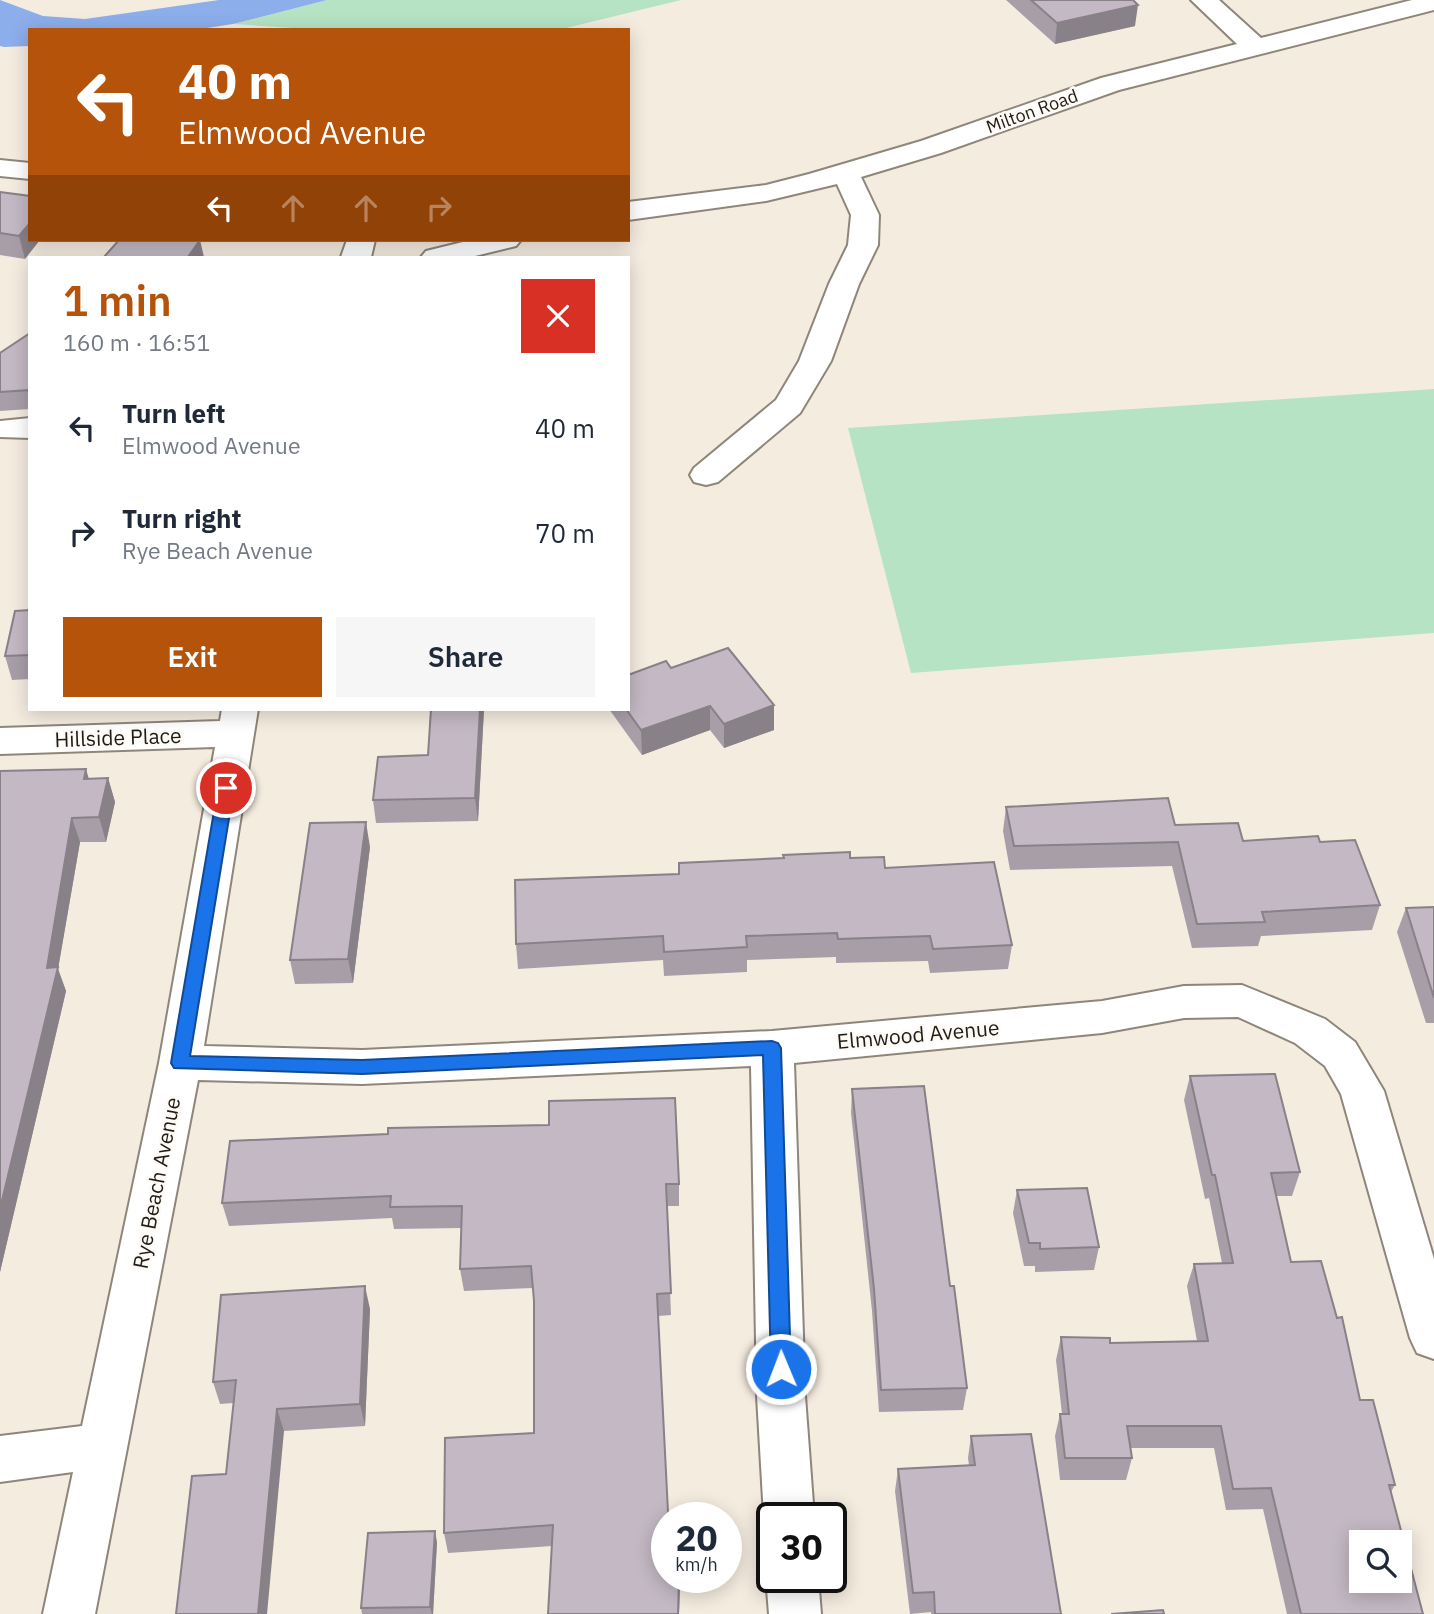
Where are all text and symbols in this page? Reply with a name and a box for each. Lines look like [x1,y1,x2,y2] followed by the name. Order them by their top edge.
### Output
[178,49,292,112] text: 40 m
[63,56,154,147] icon: left
[983,84,1081,138] street label: Milton Road
[178,111,426,153] text: Elmwood Avenue
[201,189,239,227] icon: left
[274,189,312,227] icon: ahead
[347,189,385,227] icon: ahead
[420,189,458,227] icon: right
[63,273,172,328] text: 1 min
[521,279,595,353] button: close
[63,327,210,357] text: 160 m · 16:51
[122,396,225,430] text: Turn left
[63,409,101,447] icon: left
[535,411,595,445] text: 40 m
[122,430,301,460] text: Elmwood Avenue
[122,501,241,535] text: Turn right
[63,514,101,552] icon: right
[535,516,595,550] text: 70 m
[122,535,313,565] text: Rye Beach Avenue
[63,617,322,697] button: Exit
[336,617,595,697] button: Share
[54,721,182,753] street label: Hillside Place
[196,758,256,818] pin
[207,769,245,807] icon: arrive
[836,1013,1000,1055] street label: Elmwood Avenue
[126,1095,186,1271] street label: Rye Beach Avenue
[744,1332,818,1406] position arrow
[756,1502,847,1593] speed limit sign: 30
[675,1515,718,1561] text: 20
[1349,1530,1412,1593] map controls
[1349,1530,1412,1593] button: search
[675,1553,718,1576] text: km/h

